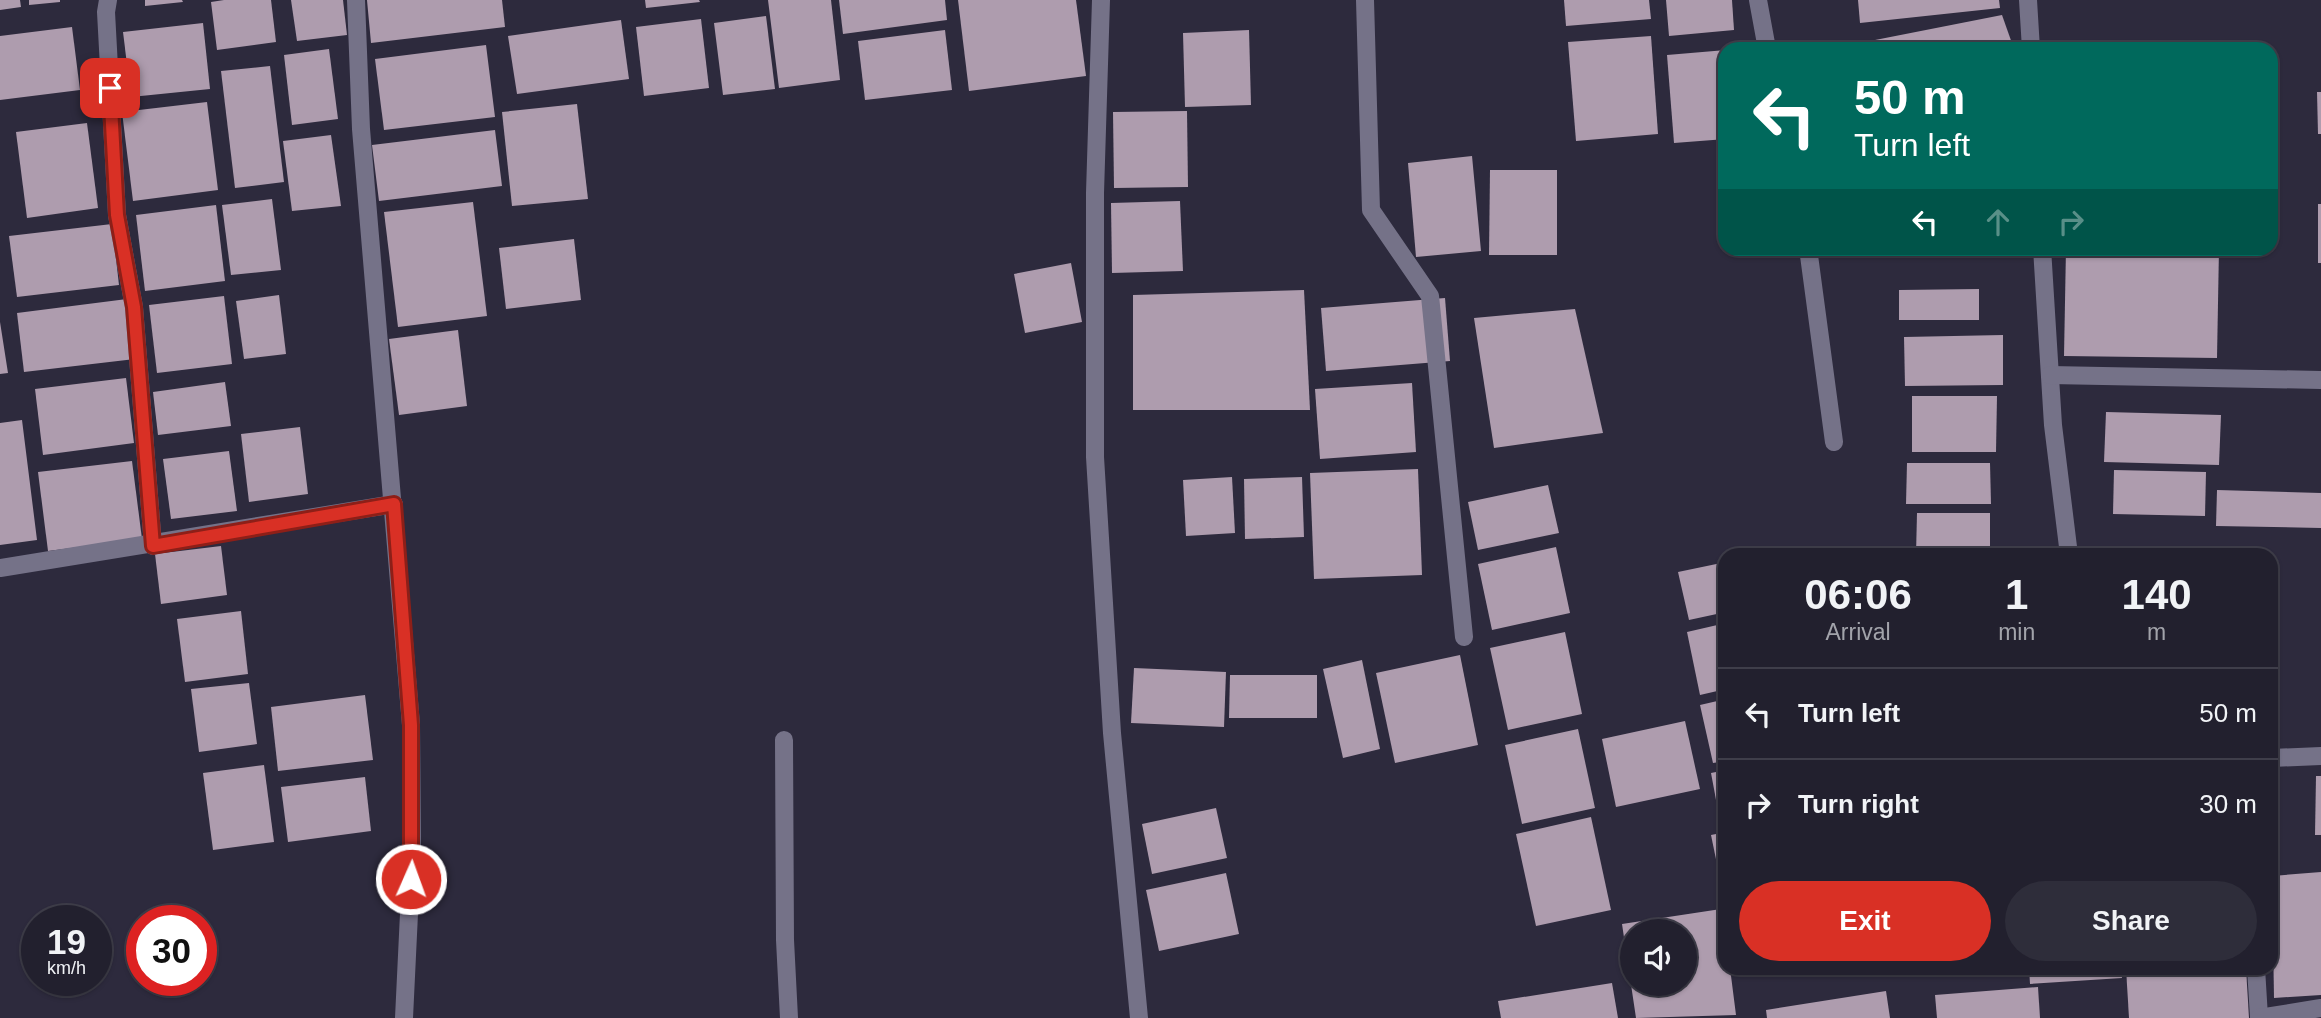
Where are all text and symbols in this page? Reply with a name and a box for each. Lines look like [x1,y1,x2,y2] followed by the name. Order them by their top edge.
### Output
[80,58,140,118] pin
[91,69,129,107] icon: arrive
[1739,70,1830,161] icon: left
[1854,70,1966,124] text: 50 m
[1854,127,1970,163] text: Turn left
[1906,203,1944,241] icon: left
[1979,203,2017,241] icon: ahead
[2052,203,2090,241] icon: right
[1804,571,1912,618] text: 06:06
[2005,571,2028,618] text: 1
[2122,571,2192,618] text: 140
[1825,619,1891,645] text: Arrival
[1998,619,2035,645] text: min
[2147,619,2166,645] text: m
[1739,695,1777,733] icon: left
[1798,698,1900,728] text: Turn left
[2199,698,2257,728] text: 50 m
[1739,786,1777,824] icon: right
[1798,789,1919,819] text: Turn right
[2199,789,2257,819] text: 30 m
[374,842,448,916] position arrow
[1739,881,1991,961] button: Exit
[2005,881,2257,961] button: Share
[126,905,217,996] speed limit sign: 30
[1620,919,1697,996] map controls
[1620,919,1697,996] button: sound
[47,922,86,961] text: 19
[47,958,86,978] text: km/h

